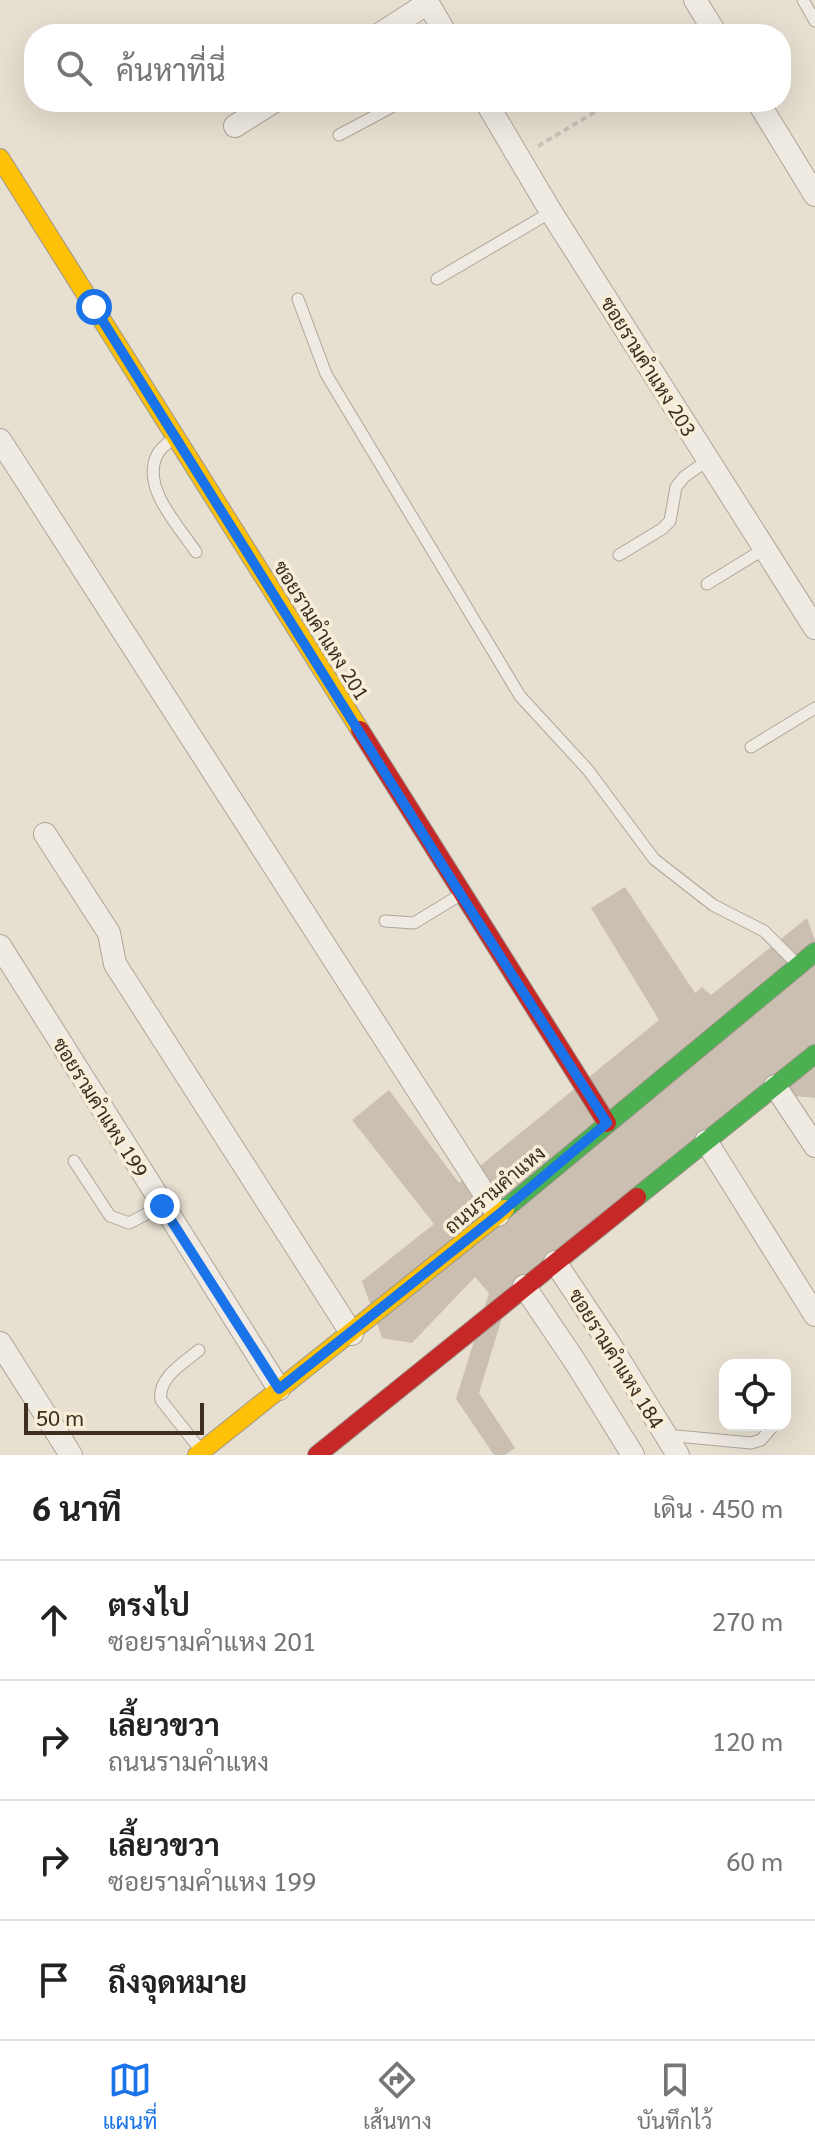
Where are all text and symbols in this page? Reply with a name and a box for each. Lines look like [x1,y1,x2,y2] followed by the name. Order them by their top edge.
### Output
[24,24,791,112] search box
[52,46,96,90] icon: search
[116,49,226,88] text: ค้นหาที่นี่
[76,289,112,325] route start
[596,291,702,441] street label: ซอยรามคำแหง 203
[269,555,375,705] street label: ซอยรามคำแหง 201
[48,1032,154,1182] street label: ซอยรามคำแหง 199
[438,1139,550,1239] street label: ถนนรามคำแหง
[144,1188,180,1224] route end
[564,1283,670,1433] street label: ซอยรามคำแหง 184
[719,1359,791,1431] map controls
[719,1359,791,1431] button: locate
[24,1399,204,1435] scale bar
[36,1403,84,1431] text: 50 m
[32,1485,122,1529] text: 6 นาที
[653,1490,783,1524] text: เดิน · 450 m
[108,1584,190,1623] text: ตรงไป
[32,1598,76,1642] icon: ahead
[712,1603,783,1637] text: 270 m
[108,1623,316,1657] text: ซอยรามคำแหง 201
[108,1704,220,1743] text: เลี้ยวขวา
[32,1718,76,1762] icon: right
[712,1723,783,1757] text: 120 m
[108,1743,269,1777] text: ถนนรามคำแหง
[108,1824,220,1863] text: เลี้ยวขวา
[32,1838,76,1882] icon: right
[726,1843,783,1877] text: 60 m
[108,1863,316,1897] text: ซอยรามคำแหง 199
[32,1958,76,2002] icon: arrive
[108,1961,247,2000] text: ถึงจุดหมาย
[103,2058,158,2134] tab: แผนที่
[363,2058,432,2134] tab: เส้นทาง
[637,2058,712,2134] tab: บันทึกไว้

